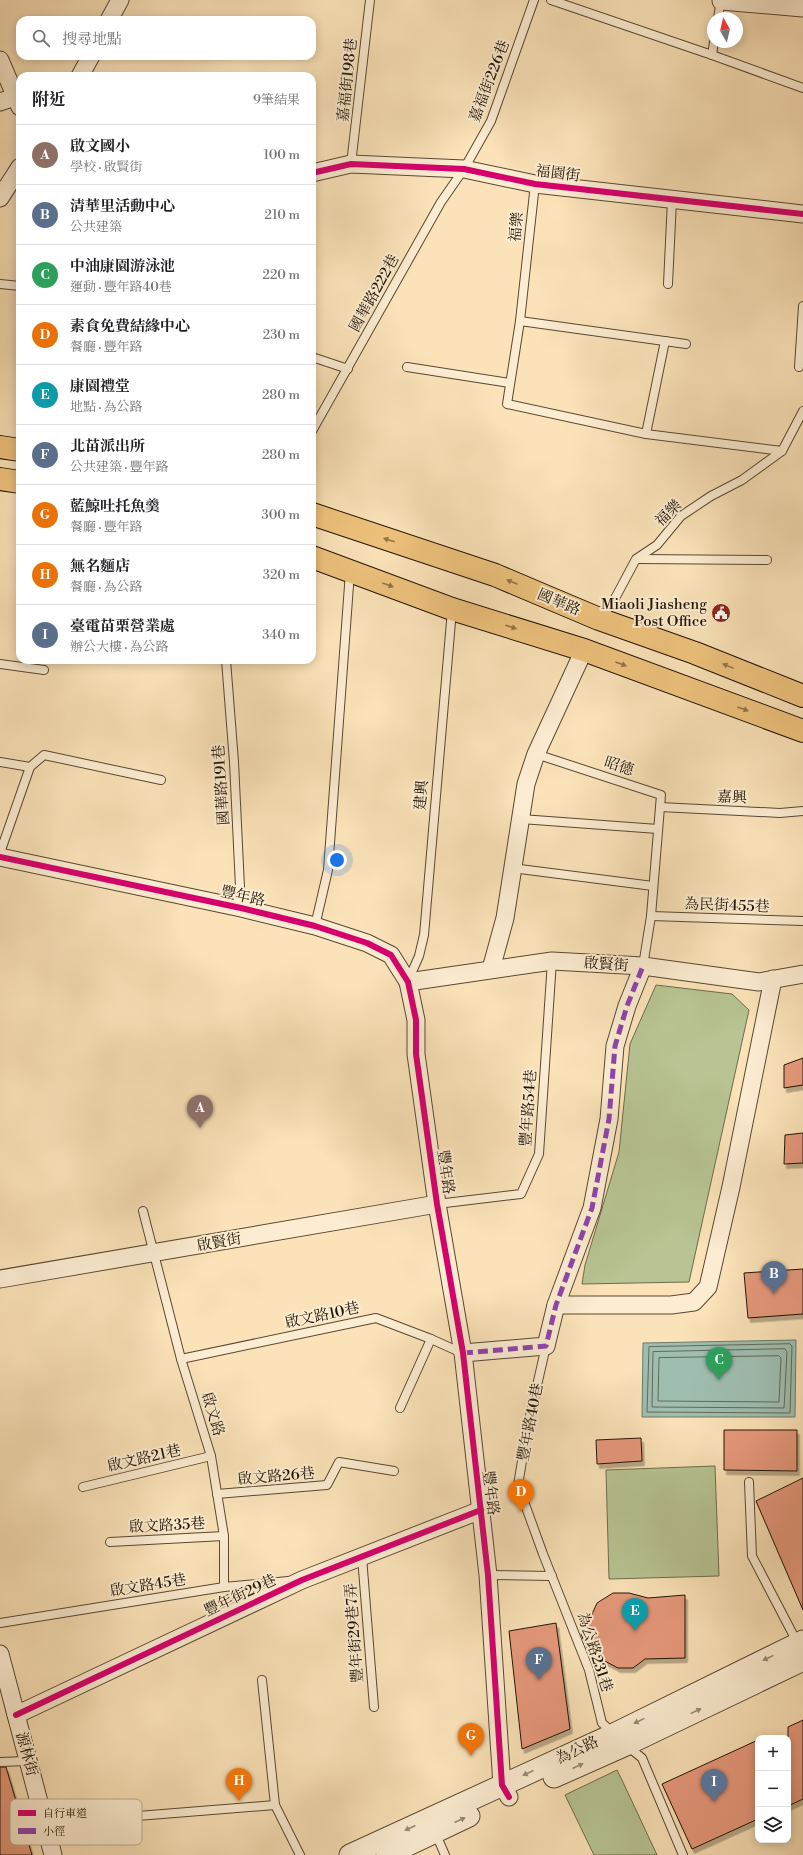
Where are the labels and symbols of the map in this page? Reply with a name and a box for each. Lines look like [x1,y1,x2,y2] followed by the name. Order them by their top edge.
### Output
[707,12,743,48] north arrow
[334,37,361,123] street label: 嘉福街198巷
[465,38,514,125] street label: 嘉福街226巷
[534,161,581,186] street label: 福園街
[505,211,528,243] street label: 福樂
[345,251,404,335] street label: 國華路222巷
[651,496,686,531] street label: 福樂
[382,537,394,543] one-way arrow
[505,579,517,585] one-way arrow
[382,582,394,588] one-way arrow
[534,585,583,620] street label: 國華路
[601,595,707,631] place label: Miaoli Jiasheng Post Office
[710,602,732,624] public building icon: Miaoli Jiasheng Post Office
[505,624,517,630] one-way arrow
[615,661,627,667] one-way arrow
[722,663,733,669] one-way arrow
[737,706,749,712] one-way arrow
[209,744,234,826] street label: 國華路191巷
[602,753,636,780] street label: 昭德
[411,779,432,811] street label: 建興
[717,787,747,808] street label: 嘉興
[327,850,347,870] your location
[219,882,267,911] street label: 豐年路
[684,895,770,916] street label: 為民街455巷
[583,953,629,976] street label: 啟賢街
[516,1069,541,1147] street label: 豐年路54巷
[187,1095,213,1128] pin: A
[433,1148,458,1196] street label: 豐年路
[195,1229,243,1256] street label: 啟賢街
[761,1261,787,1294] pin: B
[283,1298,361,1333] street label: 啟文路10巷
[706,1347,732,1380] pin: C
[514,1382,547,1463] street label: 豐年路40巷
[197,1390,228,1438] street label: 啟文路
[105,1441,183,1476] street label: 啟文路21巷
[237,1464,316,1489] street label: 啟文路26巷
[478,1470,503,1517] street label: 豐年路
[508,1479,534,1512] pin: D
[128,1514,206,1537] street label: 啟文路35巷
[108,1570,188,1601] street label: 啟文路45巷
[201,1570,279,1620] street label: 豐年街29巷
[342,1582,367,1684] street label: 豐年街29巷7弄
[622,1598,648,1631] pin: E
[573,1610,616,1695] street label: 為公路231巷
[526,1647,552,1680] pin: F
[762,1655,774,1661] one-way arrow
[690,1708,701,1714] one-way arrow
[633,1718,644,1725] one-way arrow
[458,1723,484,1756] pin: G
[12,1730,42,1778] street label: 源林街
[553,1732,602,1769] street label: 為公路
[572,1763,584,1769] one-way arrow
[226,1768,252,1801] pin: H
[701,1769,727,1802] pin: I
[522,1770,533,1776] one-way arrow
[10,1799,142,1845] legend
[43,1807,87,1821] text: 自行車道
[454,1817,465,1823] one-way arrow
[43,1825,65,1839] text: 小徑
[403,1825,415,1831] one-way arrow

